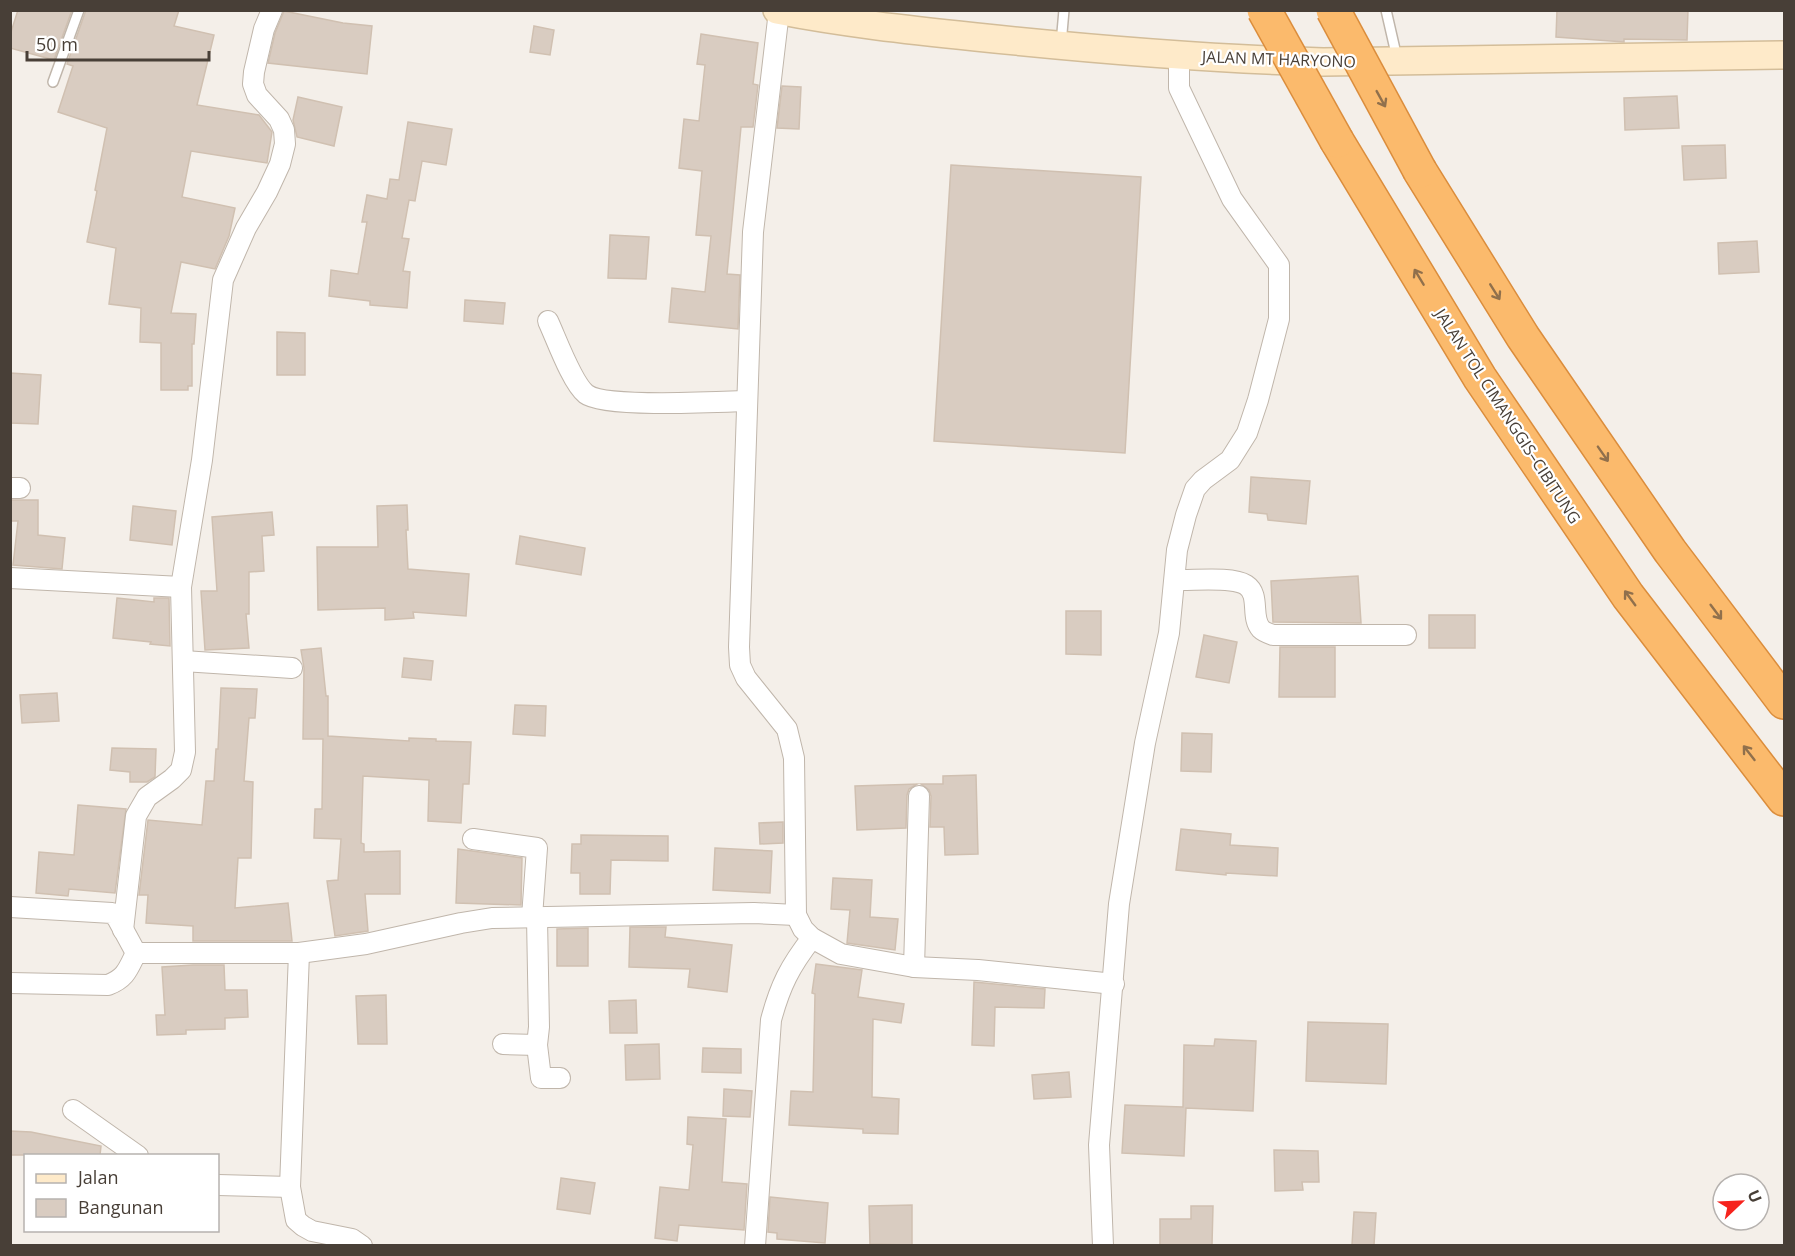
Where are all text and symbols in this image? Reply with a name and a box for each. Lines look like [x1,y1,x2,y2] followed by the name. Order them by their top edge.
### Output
[27,24,208,62] scale bar
[36,32,78,56] text: 50 m
[1200,45,1356,73] street label: JALAN MT HARYONO
[1375,90,1387,107] one-way arrow
[1413,269,1425,286] one-way arrow
[1489,283,1501,300] one-way arrow
[1429,303,1586,528] street label: JALAN TOL CIMANGGIS–CIBITUNG
[1597,445,1609,461] one-way arrow
[1624,591,1636,607] one-way arrow
[1710,604,1723,620] one-way arrow
[1742,745,1755,761] one-way arrow
[24,1154,219,1232] legend
[76,1165,118,1189] text: Jalan
[1711,1172,1771,1232] north arrow
[1742,1186,1767,1206] text: U
[78,1195,164,1219] text: Bangunan

